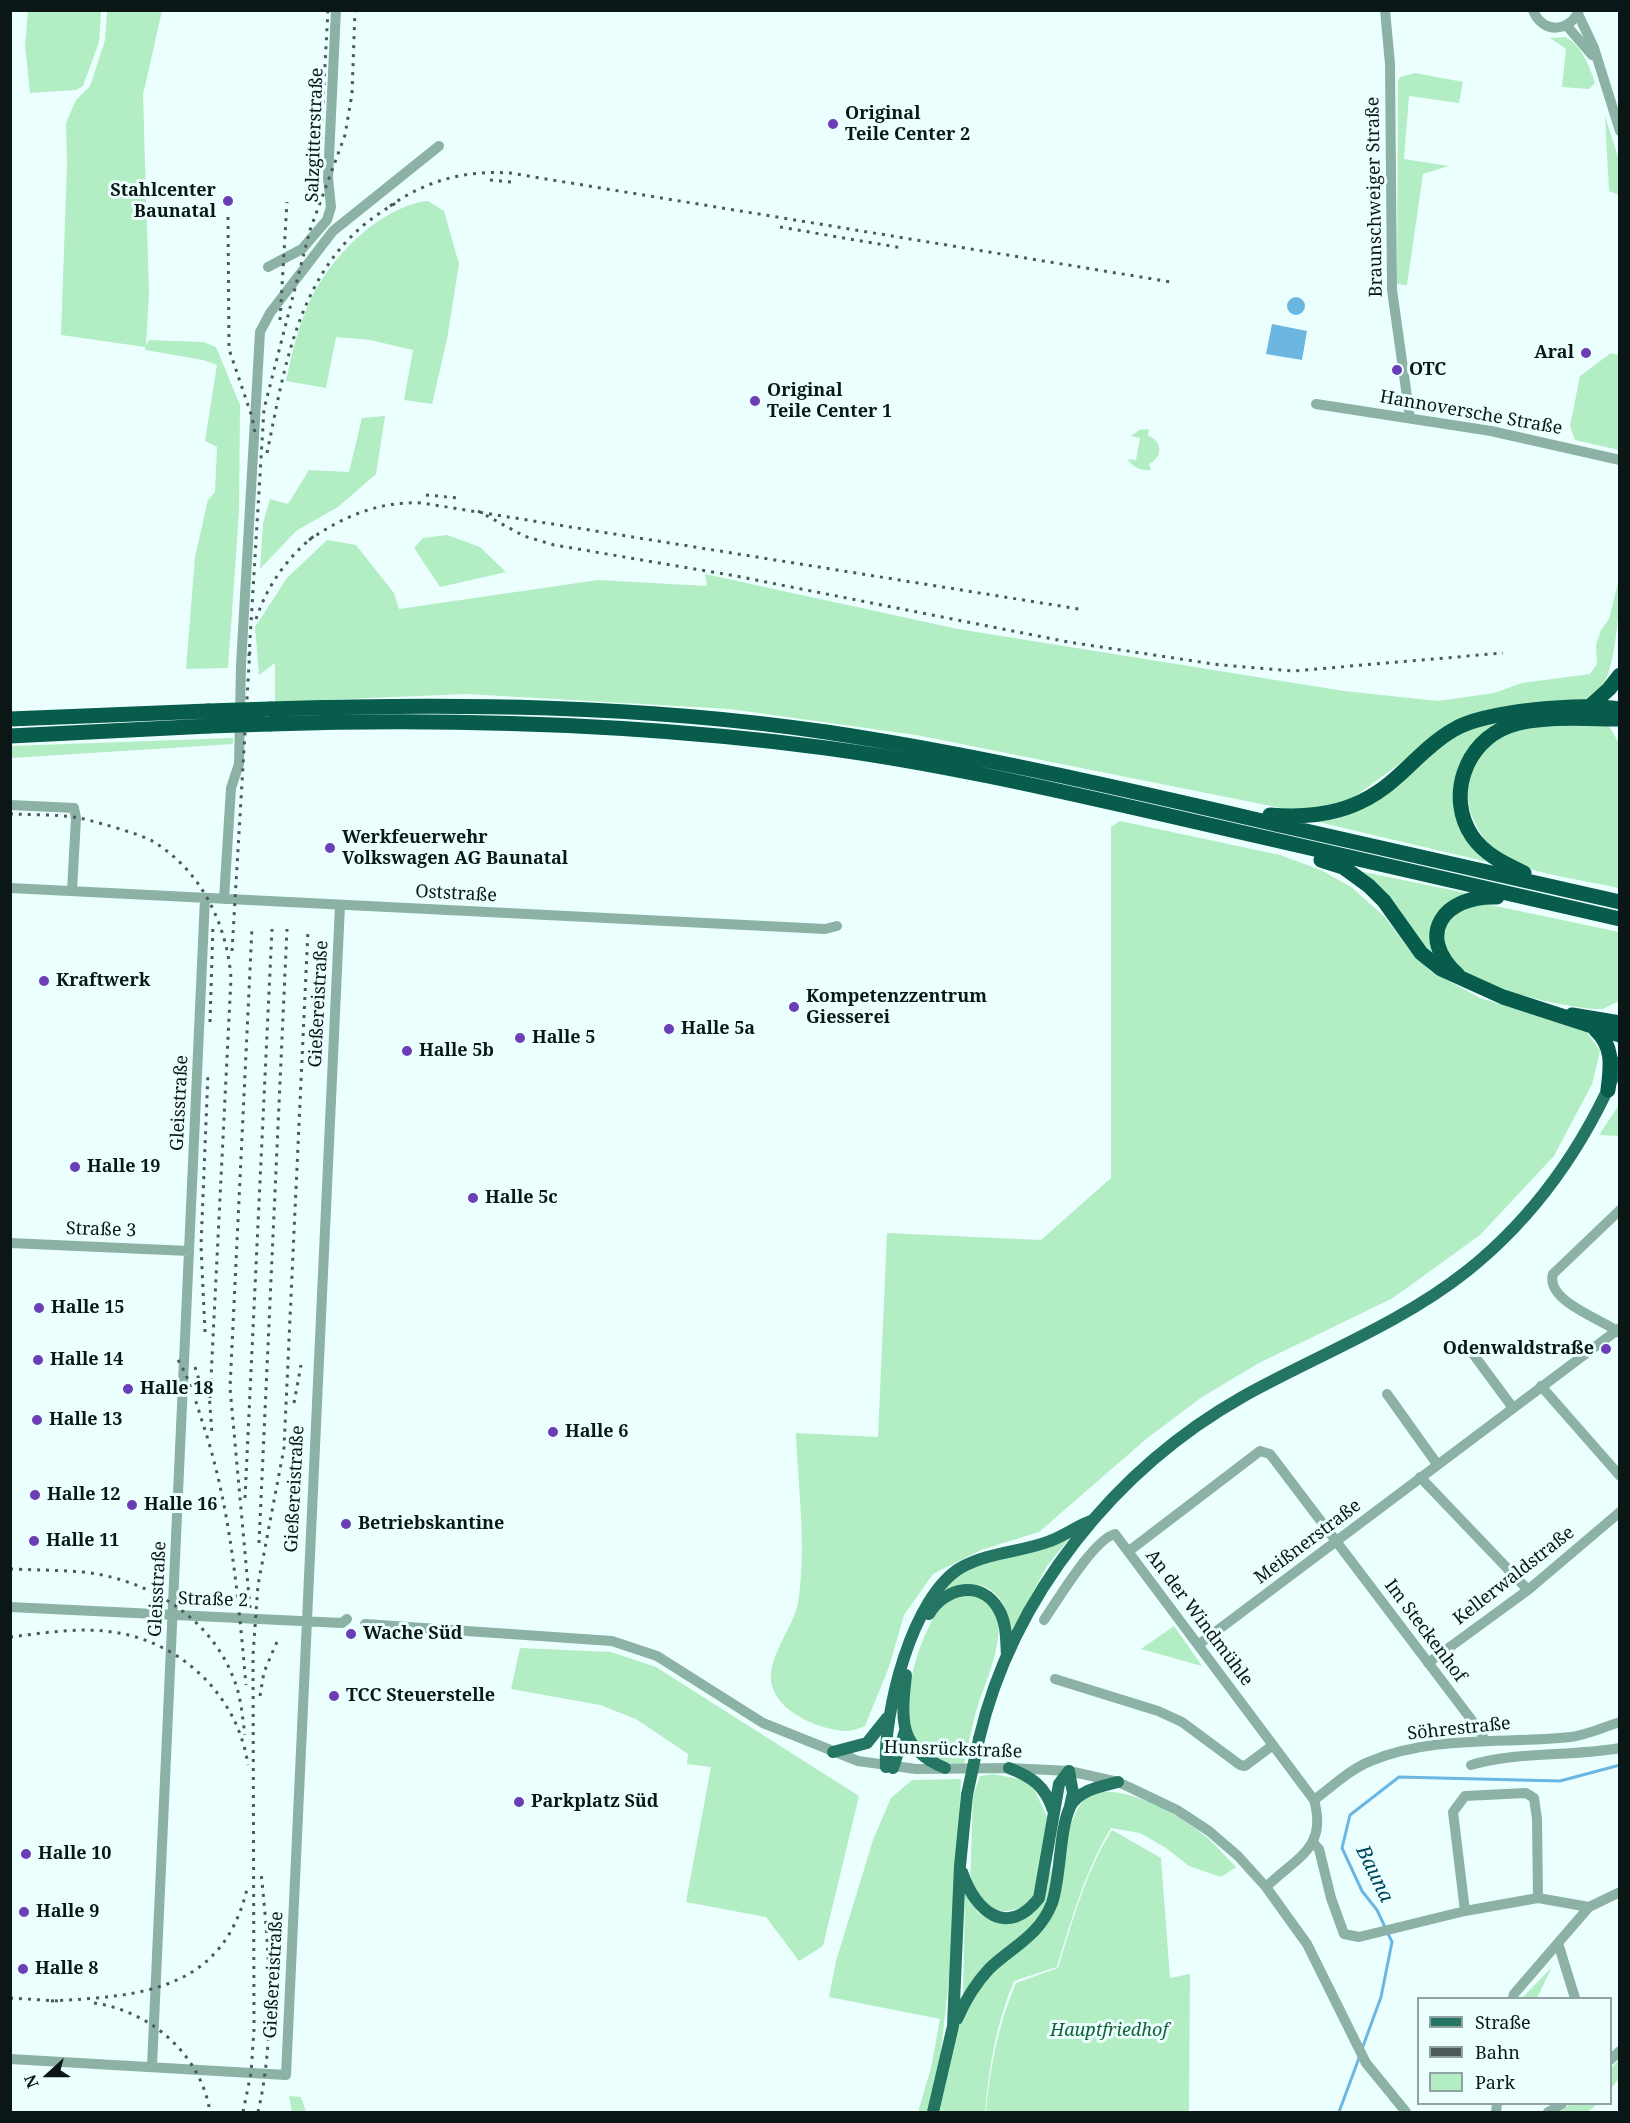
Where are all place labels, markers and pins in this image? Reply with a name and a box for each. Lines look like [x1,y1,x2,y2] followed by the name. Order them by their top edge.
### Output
[845,103,970,146] place label: Original Teile Center 2
[826,117,840,131] marker: Original Teile Center 2
[110,180,216,222] place label: Stahlcenter Baunatal
[221,194,235,208] marker: Stahlcenter Baunatal
[1534,342,1574,364] place label: Aral
[1579,346,1593,360] marker: Aral
[1409,359,1446,381] place label: OTC
[1390,363,1404,377] marker: OTC
[767,380,892,422] place label: Original Teile Center 1
[748,394,762,408] marker: Original Teile Center 1
[342,827,568,870] place label: Werkfeuerwehr Volkswagen AG Baunatal
[323,841,337,855] marker: Werkfeuerwehr Volkswagen AG Baunatal
[56,970,150,992] place label: Kraftwerk
[37,974,51,988] marker: Kraftwerk
[806,986,987,1028] place label: Kompetenzzentrum Giesserei
[787,1000,801,1014] marker: Kompetenzzentrum Giesserei
[681,1018,755,1040] place label: Halle 5a
[662,1022,676,1036] marker: Halle 5a
[532,1027,595,1049] place label: Halle 5
[513,1031,527,1045] marker: Halle 5
[419,1040,494,1062] place label: Halle 5b
[400,1044,414,1058] marker: Halle 5b
[87,1156,161,1178] place label: Halle 19
[68,1160,82,1174] marker: Halle 19
[485,1187,558,1209] place label: Halle 5c
[466,1191,480,1205] marker: Halle 5c
[51,1297,125,1319] place label: Halle 15
[32,1301,46,1315] marker: Halle 15
[1443,1338,1594,1360] place label: Odenwaldstraße
[1599,1342,1613,1356] marker: Odenwaldstraße
[50,1349,124,1371] place label: Halle 14
[31,1353,45,1367] marker: Halle 14
[140,1378,214,1400] place label: Halle 18
[121,1382,135,1396] marker: Halle 18
[49,1409,123,1431] place label: Halle 13
[30,1413,44,1427] marker: Halle 13
[565,1421,628,1443] place label: Halle 6
[546,1425,560,1439] marker: Halle 6
[47,1484,121,1506] place label: Halle 12
[28,1488,42,1502] marker: Halle 12
[144,1494,218,1516] place label: Halle 16
[125,1498,139,1512] marker: Halle 16
[358,1513,504,1535] place label: Betriebskantine
[339,1517,353,1531] marker: Betriebskantine
[46,1530,120,1552] place label: Halle 11
[27,1534,41,1548] marker: Halle 11
[363,1623,462,1645] place label: Wache Süd
[344,1627,358,1641] marker: Wache Süd
[346,1685,495,1707] place label: TCC Steuerstelle
[327,1689,341,1703] marker: TCC Steuerstelle
[531,1791,659,1813] place label: Parkplatz Süd
[512,1795,526,1809] marker: Parkplatz Süd
[38,1843,112,1865] place label: Halle 10
[19,1847,33,1861] marker: Halle 10
[36,1901,99,1923] place label: Halle 9
[17,1905,31,1919] marker: Halle 9
[35,1958,98,1980] place label: Halle 8
[16,1962,30,1976] marker: Halle 8

